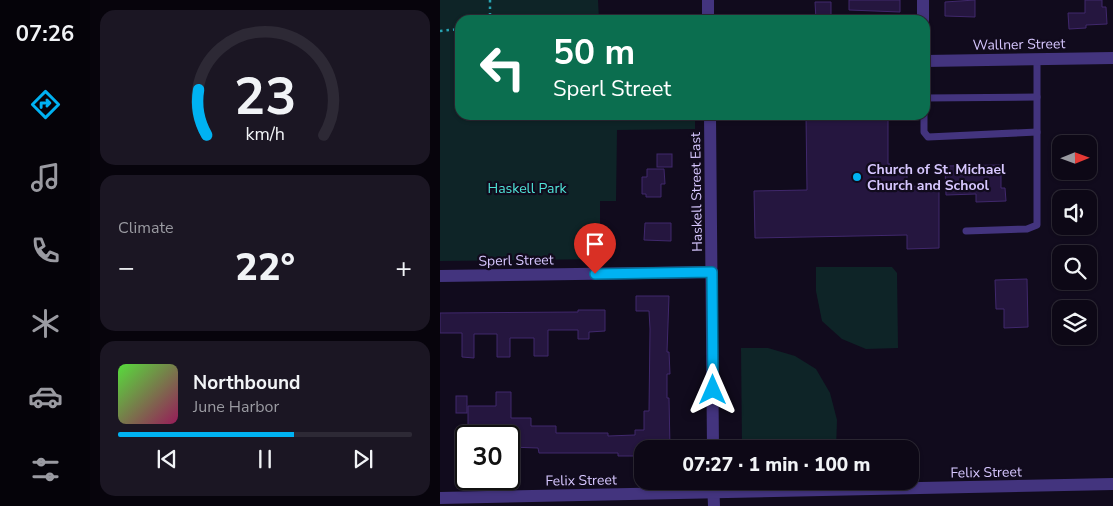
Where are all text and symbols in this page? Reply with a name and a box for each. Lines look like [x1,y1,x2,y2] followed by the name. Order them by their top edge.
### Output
[16,19,74,49] text: 07:26
[553,29,635,76] text: 50 m
[973,34,1066,55] street label: Wallner Street
[470,35,535,100] icon: left
[234,61,296,132] text: 23
[553,74,671,104] text: Sperl Street
[28,87,63,122] icon: directions
[245,122,285,146] text: km/h
[686,132,707,252] street label: Haskell Street East
[1052,135,1098,180] north arrow
[1052,135,1097,345] map controls
[28,160,63,195] icon: music
[867,160,1006,195] place label: Church of St. Michael Church and School
[851,171,863,183] marker: Church of St. Michael Church and School
[488,179,567,198] park label: Haskell Park
[1052,190,1097,235] button: sound
[118,217,173,239] text: Climate
[574,223,616,274] pin
[581,230,609,258] icon: arrive
[28,233,63,268] icon: phone
[235,242,295,293] text: 22°
[1052,245,1097,290] button: search
[118,249,135,287] text: −
[395,249,412,287] text: +
[478,250,554,271] street label: Sperl Street
[1052,300,1097,345] button: layers
[28,306,63,341] icon: climate
[686,363,738,415] position arrow
[193,370,300,396] text: Northbound
[28,379,63,414] icon: car
[193,396,279,418] text: June Harbor
[455,425,520,490] speed limit sign: 30
[153,445,181,473] icon: previous
[251,445,279,473] icon: pause
[349,445,377,473] icon: next
[28,452,63,487] icon: filters
[683,452,870,478] text: 07:27 · 1 min · 100 m
[950,462,1022,483] street label: Felix Street
[545,470,617,491] street label: Felix Street

